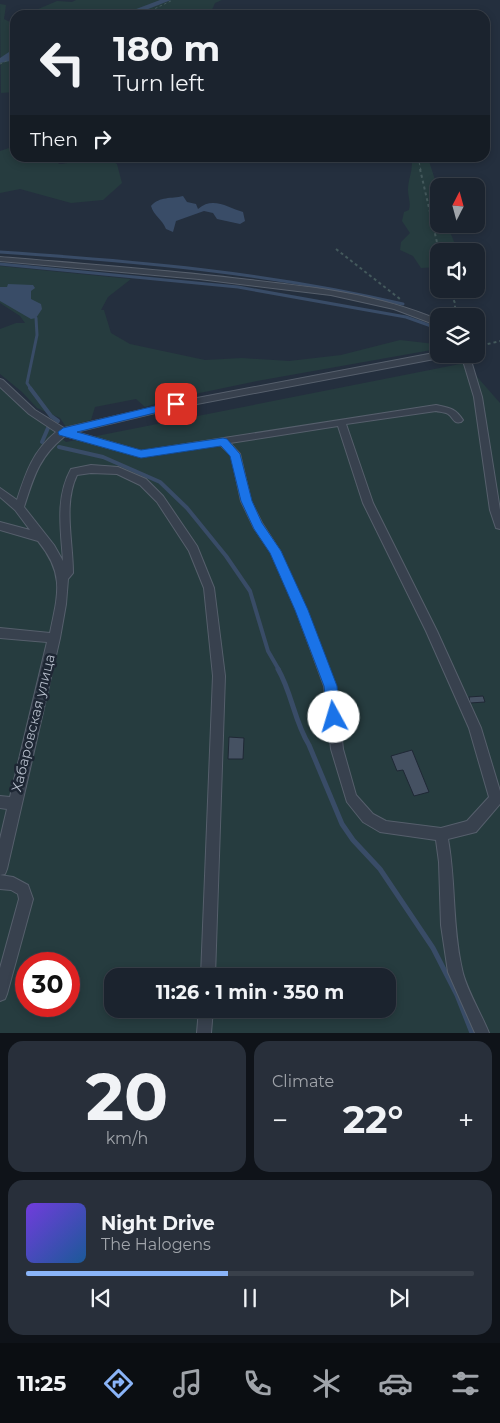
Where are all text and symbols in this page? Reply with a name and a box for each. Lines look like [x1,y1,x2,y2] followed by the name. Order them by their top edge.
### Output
[113,27,220,70] text: 180 m
[30,30,95,95] icon: left
[113,70,205,97] text: Turn left
[88,125,116,153] icon: right
[30,128,78,151] text: Then
[430,178,485,232] north arrow
[430,178,485,363] map controls
[430,243,485,298] button: sound
[430,308,485,363] button: layers
[155,383,197,425] pin
[162,390,190,418] icon: arrive
[7,652,59,794] street label: Хабаровская улица
[307,690,359,742] position arrow
[15,952,80,1017] speed limit sign: 30
[156,981,344,1004] text: 11:26 · 1 min · 350 m
[86,1057,168,1136] text: 20
[272,1072,334,1091] text: Climate
[343,1096,403,1143] text: 22°
[272,1103,288,1137] text: −
[458,1103,474,1137] text: +
[106,1129,148,1148] text: km/h
[101,1212,215,1235] text: Night Drive
[101,1235,211,1254] text: The Halogens
[87,1284,115,1312] icon: previous
[236,1284,264,1312] icon: pause
[385,1284,413,1312] icon: next
[101,1366,136,1401] icon: directions
[170,1366,205,1401] icon: music
[240,1366,275,1401] icon: phone
[309,1366,344,1401] icon: climate
[378,1366,413,1401] icon: car
[448,1366,483,1401] icon: filters
[17,1370,66,1397] text: 11:25

